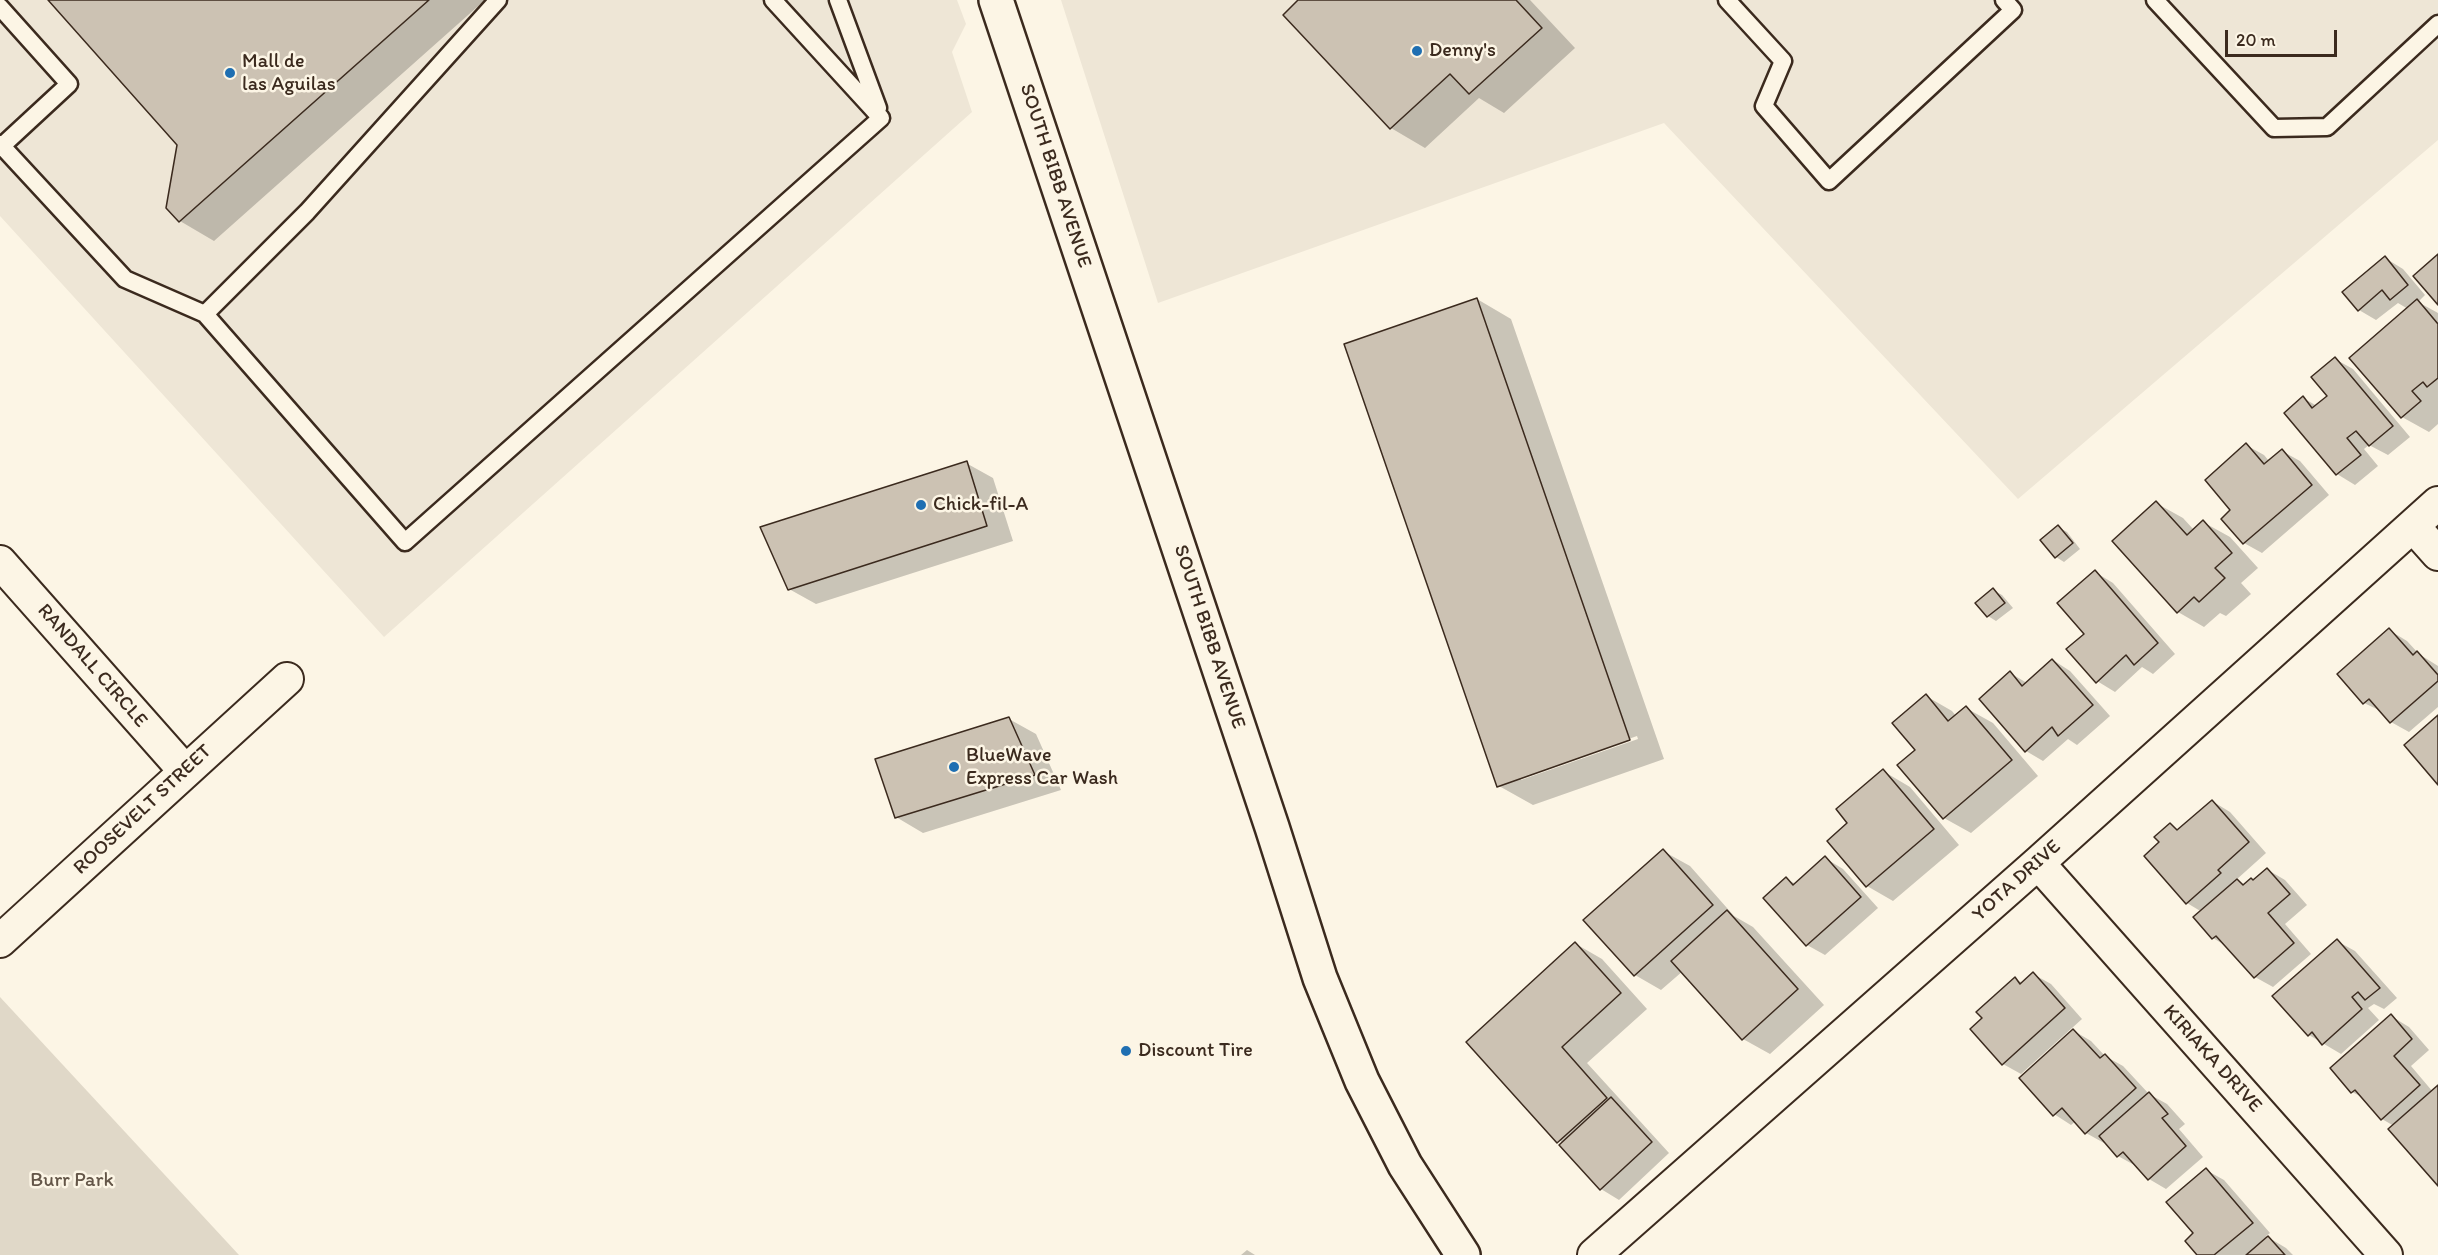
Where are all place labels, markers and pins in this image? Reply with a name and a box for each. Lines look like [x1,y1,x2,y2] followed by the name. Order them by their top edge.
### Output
[1429,39,1496,63] place label: Denny's
[1410,44,1424,58] marker: Denny's
[242,50,336,97] place label: Mall de las Aguilas
[223,66,237,80] marker: Mall de las Aguilas
[933,493,1028,517] place label: Chick-fil-A
[914,498,928,512] marker: Chick-fil-A
[966,744,1118,791] place label: BlueWave Express Car Wash
[947,760,961,774] marker: BlueWave Express Car Wash
[1138,1039,1253,1063] place label: Discount Tire
[1119,1044,1133,1058] marker: Discount Tire

